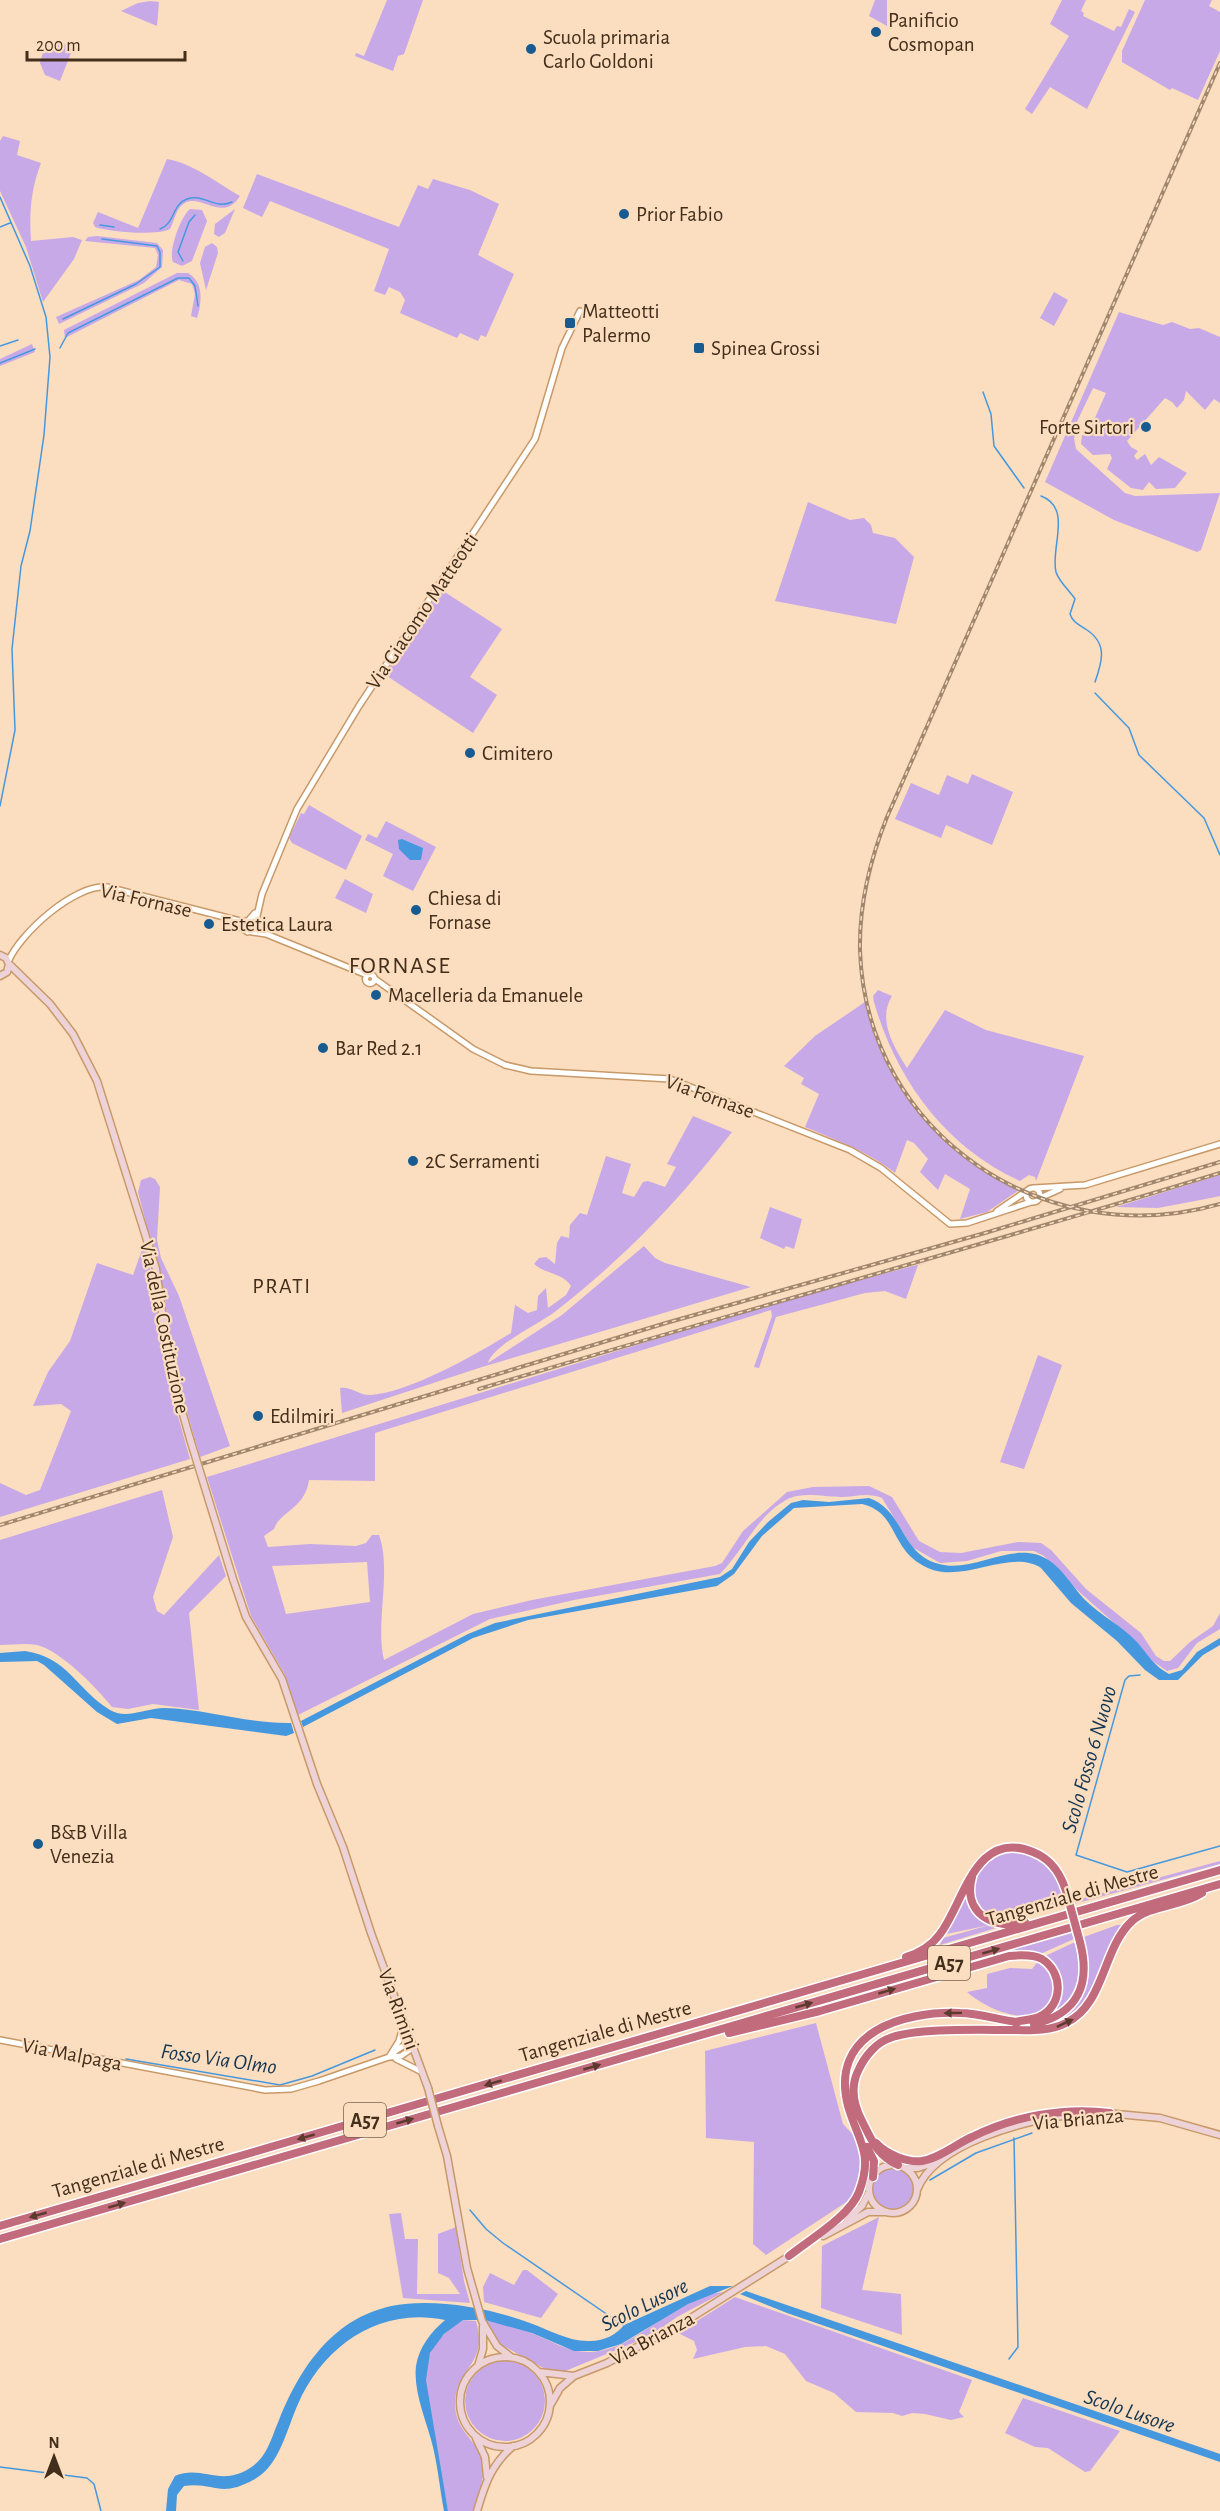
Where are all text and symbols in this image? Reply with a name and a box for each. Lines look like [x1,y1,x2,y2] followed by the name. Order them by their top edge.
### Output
[888,10,975,55] place label: Panificio Cosmopan
[27,24,184,62] scale bar
[869,25,883,39] marker: Panificio Cosmopan
[543,27,670,72] place label: Scuola primaria Carlo Goldoni
[36,37,81,55] text: 200 m
[524,42,538,56] marker: Scuola primaria Carlo Goldoni
[636,204,723,225] place label: Prior Fabio
[617,207,631,221] marker: Prior Fabio
[582,301,660,346] place label: Matteotti Palermo
[563,316,577,330] marker: Matteotti Palermo
[711,338,820,359] place label: Spinea Grossi
[692,341,706,355] marker: Spinea Grossi
[1039,417,1134,438] place label: Forte Sirtori
[1139,420,1153,434] marker: Forte Sirtori
[362,529,483,693] street label: Via Giacomo Matteotti
[482,743,553,764] place label: Cimitero
[463,746,477,760] marker: Cimitero
[98,880,194,921] street label: Via Fornase
[428,888,502,933] place label: Chiesa di Fornase
[409,903,423,917] marker: Chiesa di Fornase
[221,914,333,935] place label: Estetica Laura
[202,917,216,931] marker: Estetica Laura
[349,954,451,978] district label: FORNASE
[388,985,583,1006] place label: Macelleria da Emanuele
[369,988,383,1002] marker: Macelleria da Emanuele
[335,1038,423,1059] place label: Bar Red 2.1
[316,1041,330,1055] marker: Bar Red 2.1
[662,1071,757,1122] street label: Via Fornase
[425,1151,540,1172] place label: 2C Serramenti
[406,1154,420,1168] marker: 2C Serramenti
[136,1239,193,1416] street label: Via della Costituzione
[252,1275,312,1297] district label: PRATI
[270,1406,334,1427] place label: Edilmiri
[251,1409,265,1423] marker: Edilmiri
[1057,1683,1120,1835] water label: Scolo Fosso 6 Nuovo
[50,1822,128,1867] place label: B&B Villa Venezia
[31,1837,45,1851] marker: B&B Villa Venezia
[984,1861,1161,1930] street label: Tangenziale di Mestre
[928,1946,970,1980] road number: A57
[982,1946,1000,1955] one-way arrow
[374,1966,423,2053] street label: Via Rimini
[878,1986,896,1995] one-way arrow
[517,1997,694,2066] street label: Tangenziale di Mestre
[795,2000,813,2010] one-way arrow
[944,2008,963,2018] one-way arrow
[1056,2018,1073,2027] one-way arrow
[20,2035,124,2075] street label: Via Malpaga
[160,2040,278,2078] water label: Fosso Via Olmo
[583,2062,601,2071] one-way arrow
[484,2079,502,2088] one-way arrow
[344,2103,386,2137] road number: A57
[1031,2105,1125,2134] street label: Via Brianza
[396,2116,414,2125] one-way arrow
[50,2133,227,2202] street label: Tangenziale di Mestre
[297,2133,315,2142] one-way arrow
[108,2200,126,2209] one-way arrow
[29,2211,47,2220] one-way arrow
[597,2274,692,2335] water label: Scolo Lusore
[607,2308,698,2369] street label: Via Brianza
[1082,2385,1178,2437] water label: Scolo Lusore
[24,2427,84,2487] north arrow
[48,2435,60,2451] text: N

